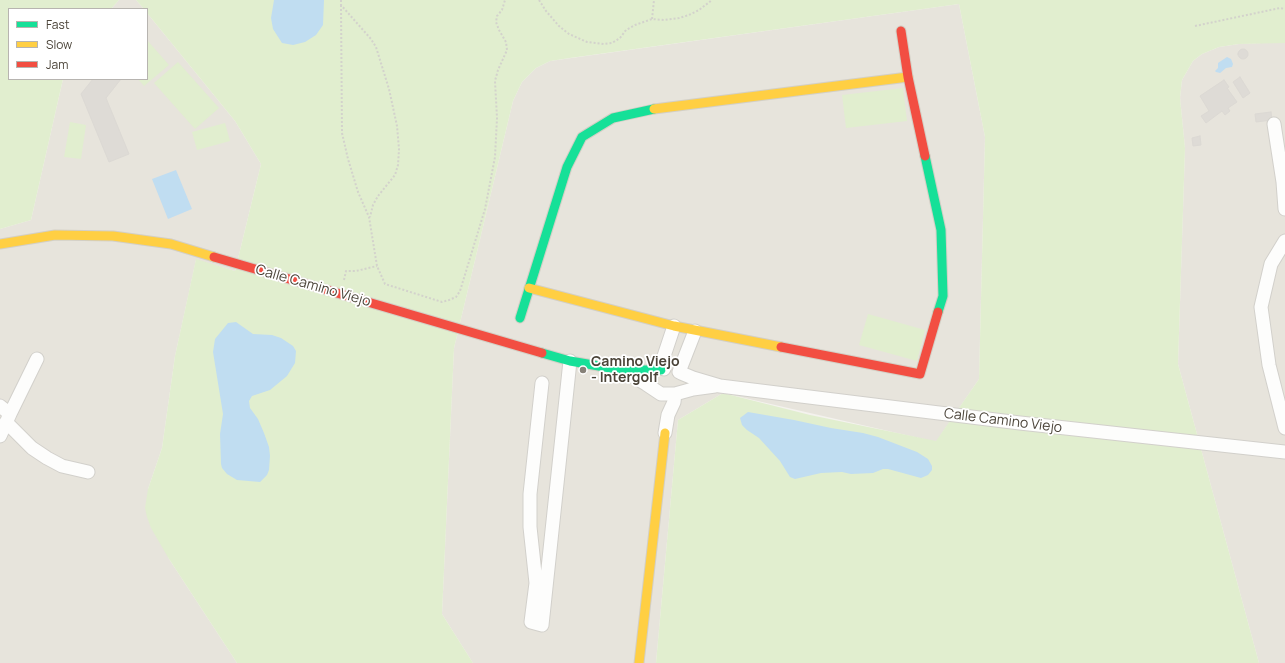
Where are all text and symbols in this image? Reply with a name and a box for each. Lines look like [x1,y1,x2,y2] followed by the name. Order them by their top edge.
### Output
[8,8,148,80] legend
[46,16,70,33] text: Fast
[46,36,72,53] text: Slow
[46,56,68,73] text: Jam
[253,262,373,310] street label: Calle Camino Viejo
[591,354,680,386] place label: Camino Viejo - Intergolf
[578,365,588,375] marker: Camino Viejo - Intergolf
[943,405,1063,437] street label: Calle Camino Viejo

